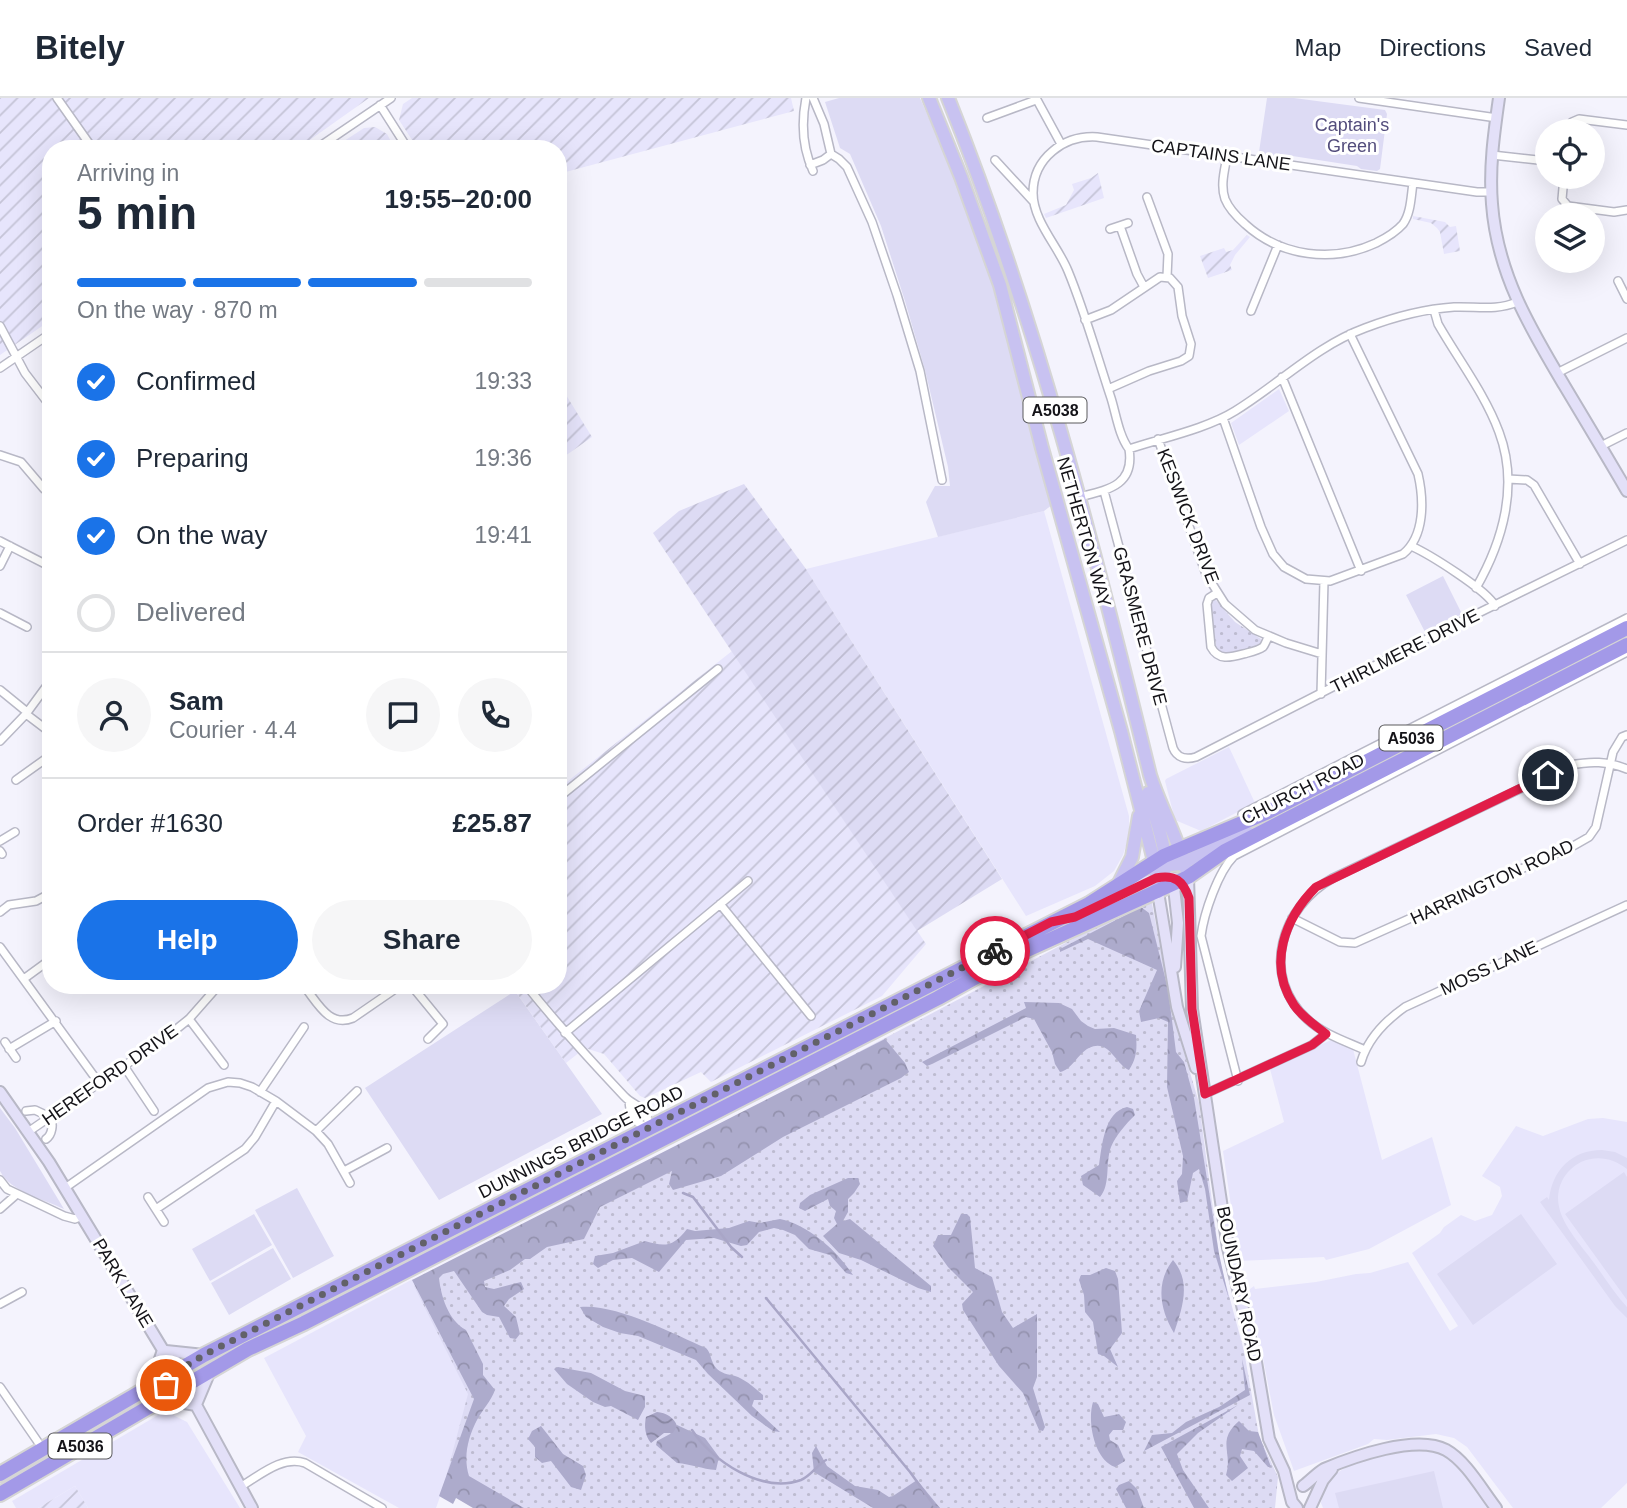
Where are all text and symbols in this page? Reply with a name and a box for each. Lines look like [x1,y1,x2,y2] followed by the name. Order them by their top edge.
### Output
[35,29,125,66] text: Bitely
[1295,34,1341,61] text: Map
[1379,34,1486,61] text: Directions
[1524,34,1592,61] text: Saved
[1315,115,1389,156] park label: Captain's Green
[1535,119,1605,273] map controls
[1535,119,1605,189] button: locate
[1150,135,1292,175] street label: CAPTAINS LANE
[77,160,179,186] text: Arriving in
[385,184,532,214] text: 19:55–20:00
[77,187,197,239] text: 5 min
[1535,203,1605,273] button: layers
[77,297,278,323] text: On the way · 870 m
[77,363,115,401] icon: check
[136,366,256,396] text: Confirmed
[474,368,532,394] text: 19:33
[1024,398,1086,422] road number: A5038
[77,440,115,478] icon: check
[136,443,249,473] text: Preparing
[474,445,532,471] text: 19:36
[1153,446,1223,586] street label: KESWICK DRIVE
[1053,455,1115,609] street label: NETHERTON WAY
[77,517,115,555] icon: check
[136,520,268,550] text: On the way
[474,522,532,548] text: 19:41
[1109,545,1171,707] street label: GRASMERE DRIVE
[136,597,246,627] text: Delivered
[1327,605,1483,697] street label: THIRLMERE DRIVE
[77,678,151,752] button: person
[366,678,440,752] button: chat
[458,678,532,752] button: phone
[169,686,224,716] text: Sam
[169,717,297,743] text: Courier · 4.4
[1380,726,1442,750] road number: A5036
[1518,745,1578,805] pin
[1238,749,1368,829] street label: CHURCH ROAD
[1529,756,1567,794] icon: home
[77,808,223,838] text: Order #1630
[452,808,532,838] text: £25.87
[1407,835,1577,929] street label: HARRINGTON ROAD
[77,900,298,980] button: Help
[312,900,532,980] button: Share
[960,916,1030,986] courier
[976,932,1014,970] icon: bike
[1437,937,1541,999] street label: MOSS LANE
[38,1021,182,1129] street label: HEREFORD DRIVE
[475,1082,687,1202] street label: DUNNINGS BRIDGE ROAD
[1213,1204,1265,1364] street label: BOUNDARY ROAD
[89,1235,157,1331] street label: PARK LANE
[136,1355,196,1415] pin
[147,1366,185,1404] icon: bag
[48,1434,112,1458] road number: A5036

